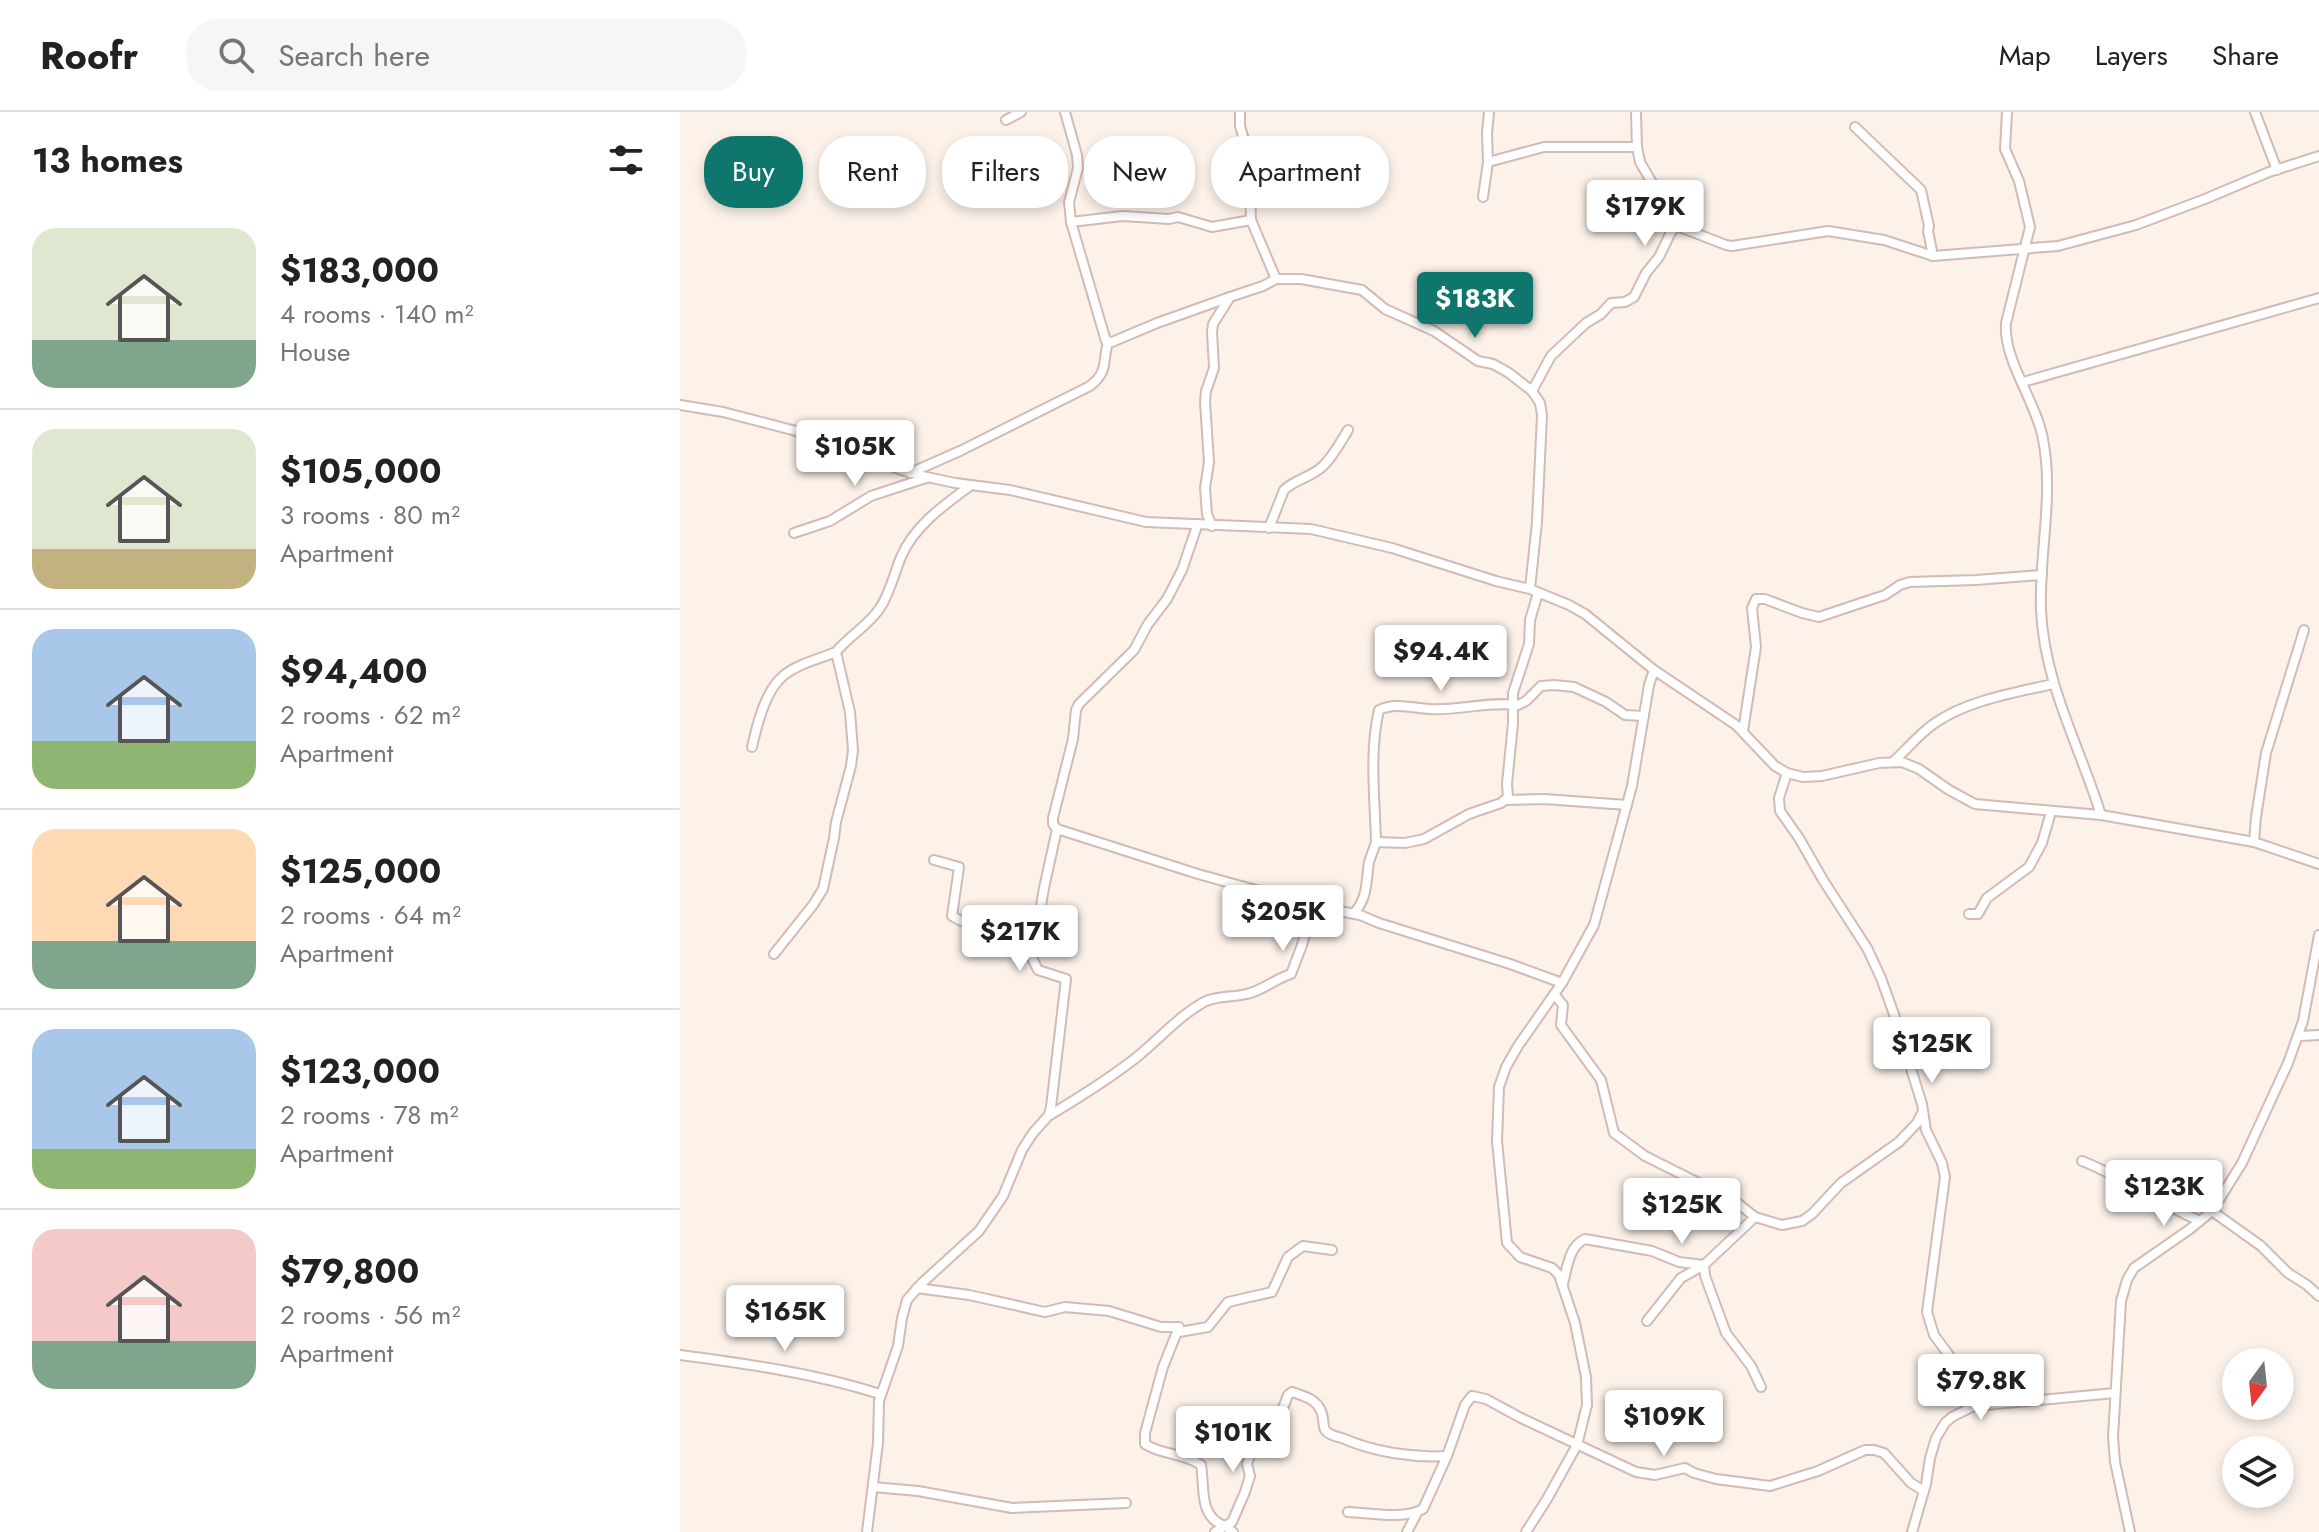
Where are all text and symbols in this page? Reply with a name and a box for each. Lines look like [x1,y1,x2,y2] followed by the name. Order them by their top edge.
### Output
[186,19,746,91] search box
[40,28,138,83] text: Roofr
[214,33,258,77] icon: search
[278,34,430,77] text: Search here
[1999,35,2051,76] text: Map
[2095,35,2168,76] text: Layers
[2212,35,2279,76] text: Share
[32,136,183,185] text: 13 homes
[704,136,803,208] chip: Buy
[819,136,926,208] chip: Rent
[942,136,1068,208] chip: Filters
[1084,136,1195,208] chip: New
[1211,136,1389,208] chip: Apartment
[604,138,648,182] icon: filters
[1589,180,1701,248] pin: $179K
[1605,187,1685,225] text: $179K
[280,246,439,295] text: $183,000
[96,260,192,356] icon: home
[1419,272,1531,340] pin: $183K
[1435,279,1515,317] text: $183K
[280,295,474,333] text: 4 rooms · 140 m²
[280,333,350,371] text: House
[799,420,911,488] pin: $105K
[814,427,896,465] text: $105K
[280,447,441,496] text: $105,000
[96,461,192,557] icon: home
[280,496,460,534] text: 3 rooms · 80 m²
[280,534,393,572] text: Apartment
[1376,625,1506,693] pin: $94.4K
[1393,632,1489,670] text: $94.4K
[280,647,427,696] text: $94,400
[96,661,192,757] icon: home
[280,696,461,734] text: 2 rooms · 62 m²
[280,734,393,772] text: Apartment
[280,847,441,896] text: $125,000
[96,861,192,957] icon: home
[1227,885,1339,953] pin: $205K
[1240,892,1326,930] text: $205K
[280,896,461,934] text: 2 rooms · 64 m²
[964,905,1076,973] pin: $217K
[980,912,1060,950] text: $217K
[280,934,393,972] text: Apartment
[1876,1017,1988,1085] pin: $125K
[1891,1024,1973,1062] text: $125K
[280,1047,440,1096] text: $123,000
[96,1061,192,1157] icon: home
[280,1096,459,1134] text: 2 rooms · 78 m²
[280,1134,393,1172] text: Apartment
[2108,1160,2220,1228] pin: $123K
[2124,1167,2204,1205] text: $123K
[1626,1178,1738,1246] pin: $125K
[1641,1185,1723,1223] text: $125K
[280,1247,419,1296] text: $79,800
[96,1261,192,1357] icon: home
[729,1285,841,1353] pin: $165K
[744,1292,826,1330] text: $165K
[280,1296,460,1334] text: 2 rooms · 56 m²
[280,1334,393,1372] text: Apartment
[2222,1348,2294,1420] north arrow
[2222,1348,2294,1508] map controls
[1916,1354,2046,1422] pin: $79.8K
[1936,1361,2026,1399] text: $79.8K
[1608,1390,1720,1458] pin: $109K
[1623,1397,1705,1435] text: $109K
[1177,1406,1289,1474] pin: $101K
[1194,1413,1272,1451] text: $101K
[2222,1436,2294,1508] button: layers

